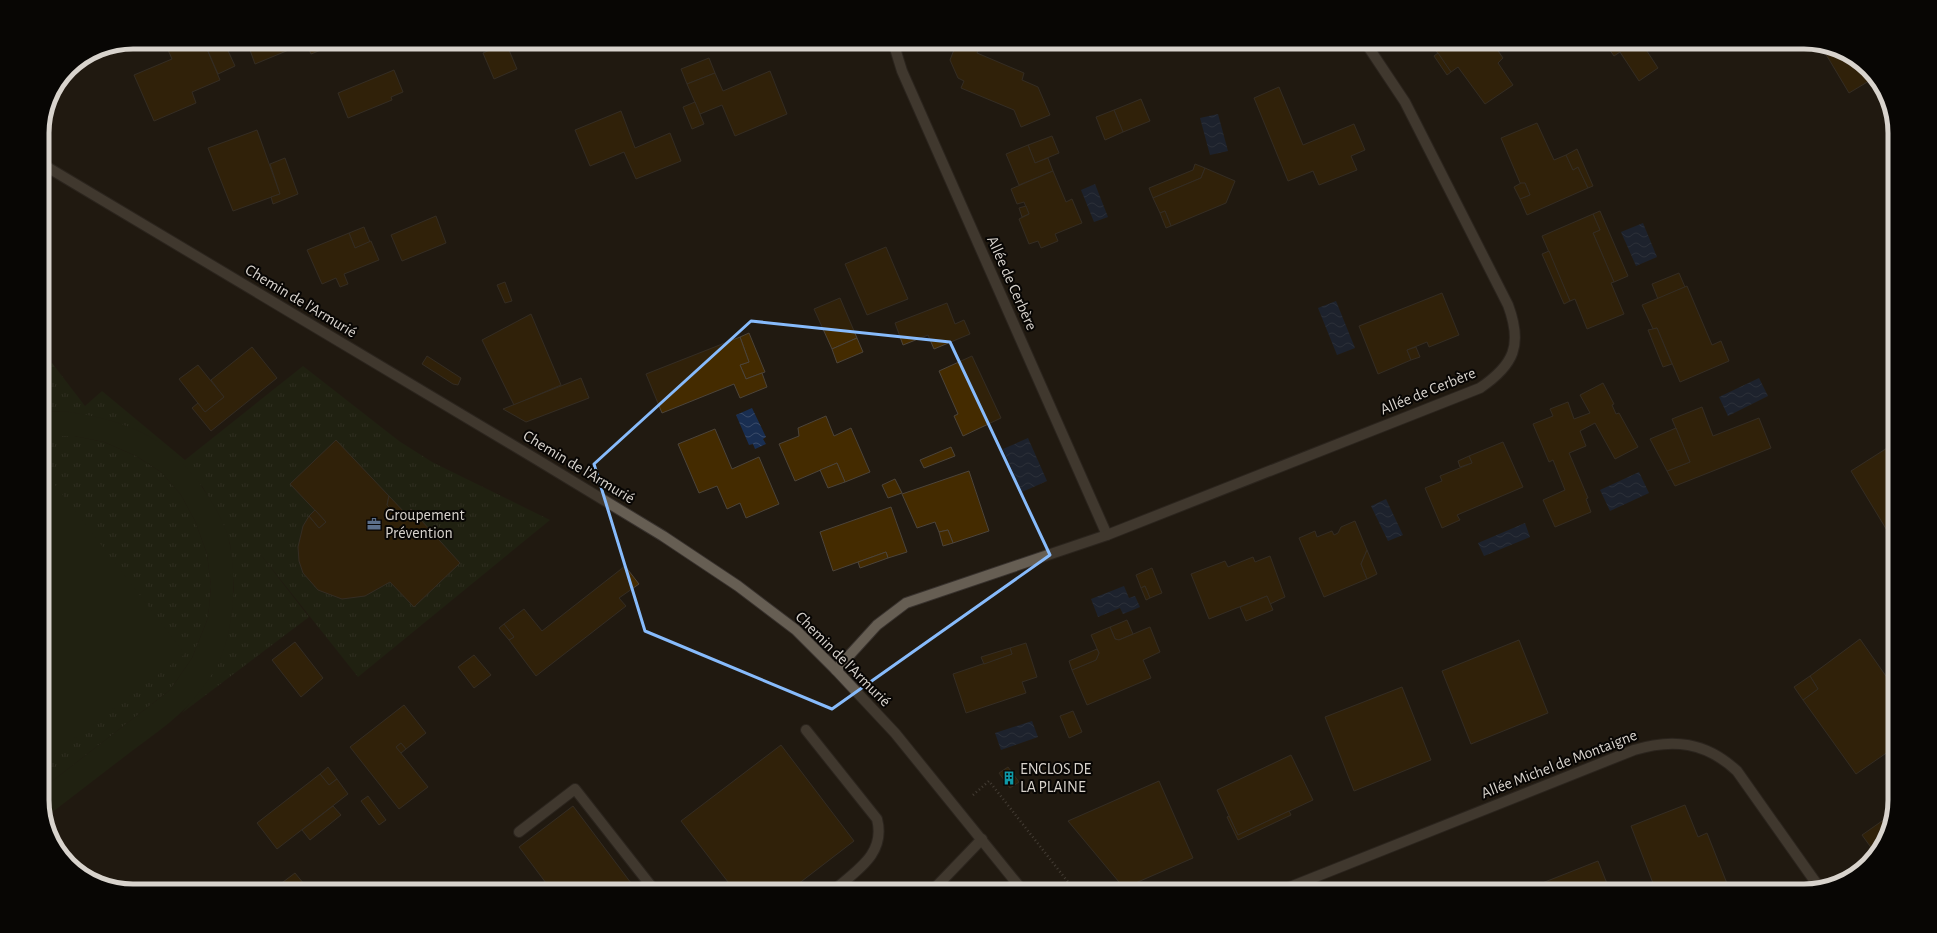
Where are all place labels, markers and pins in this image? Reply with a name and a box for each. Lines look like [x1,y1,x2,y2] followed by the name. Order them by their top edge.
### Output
[385,507,465,541] place label: Groupement Prévention
[366,516,382,532] office icon: Groupement Prévention
[1020,761,1091,795] place label: ENCLOS DE LA PLAINE
[1001,770,1017,786] building icon: ENCLOS DE LA PLAINE

